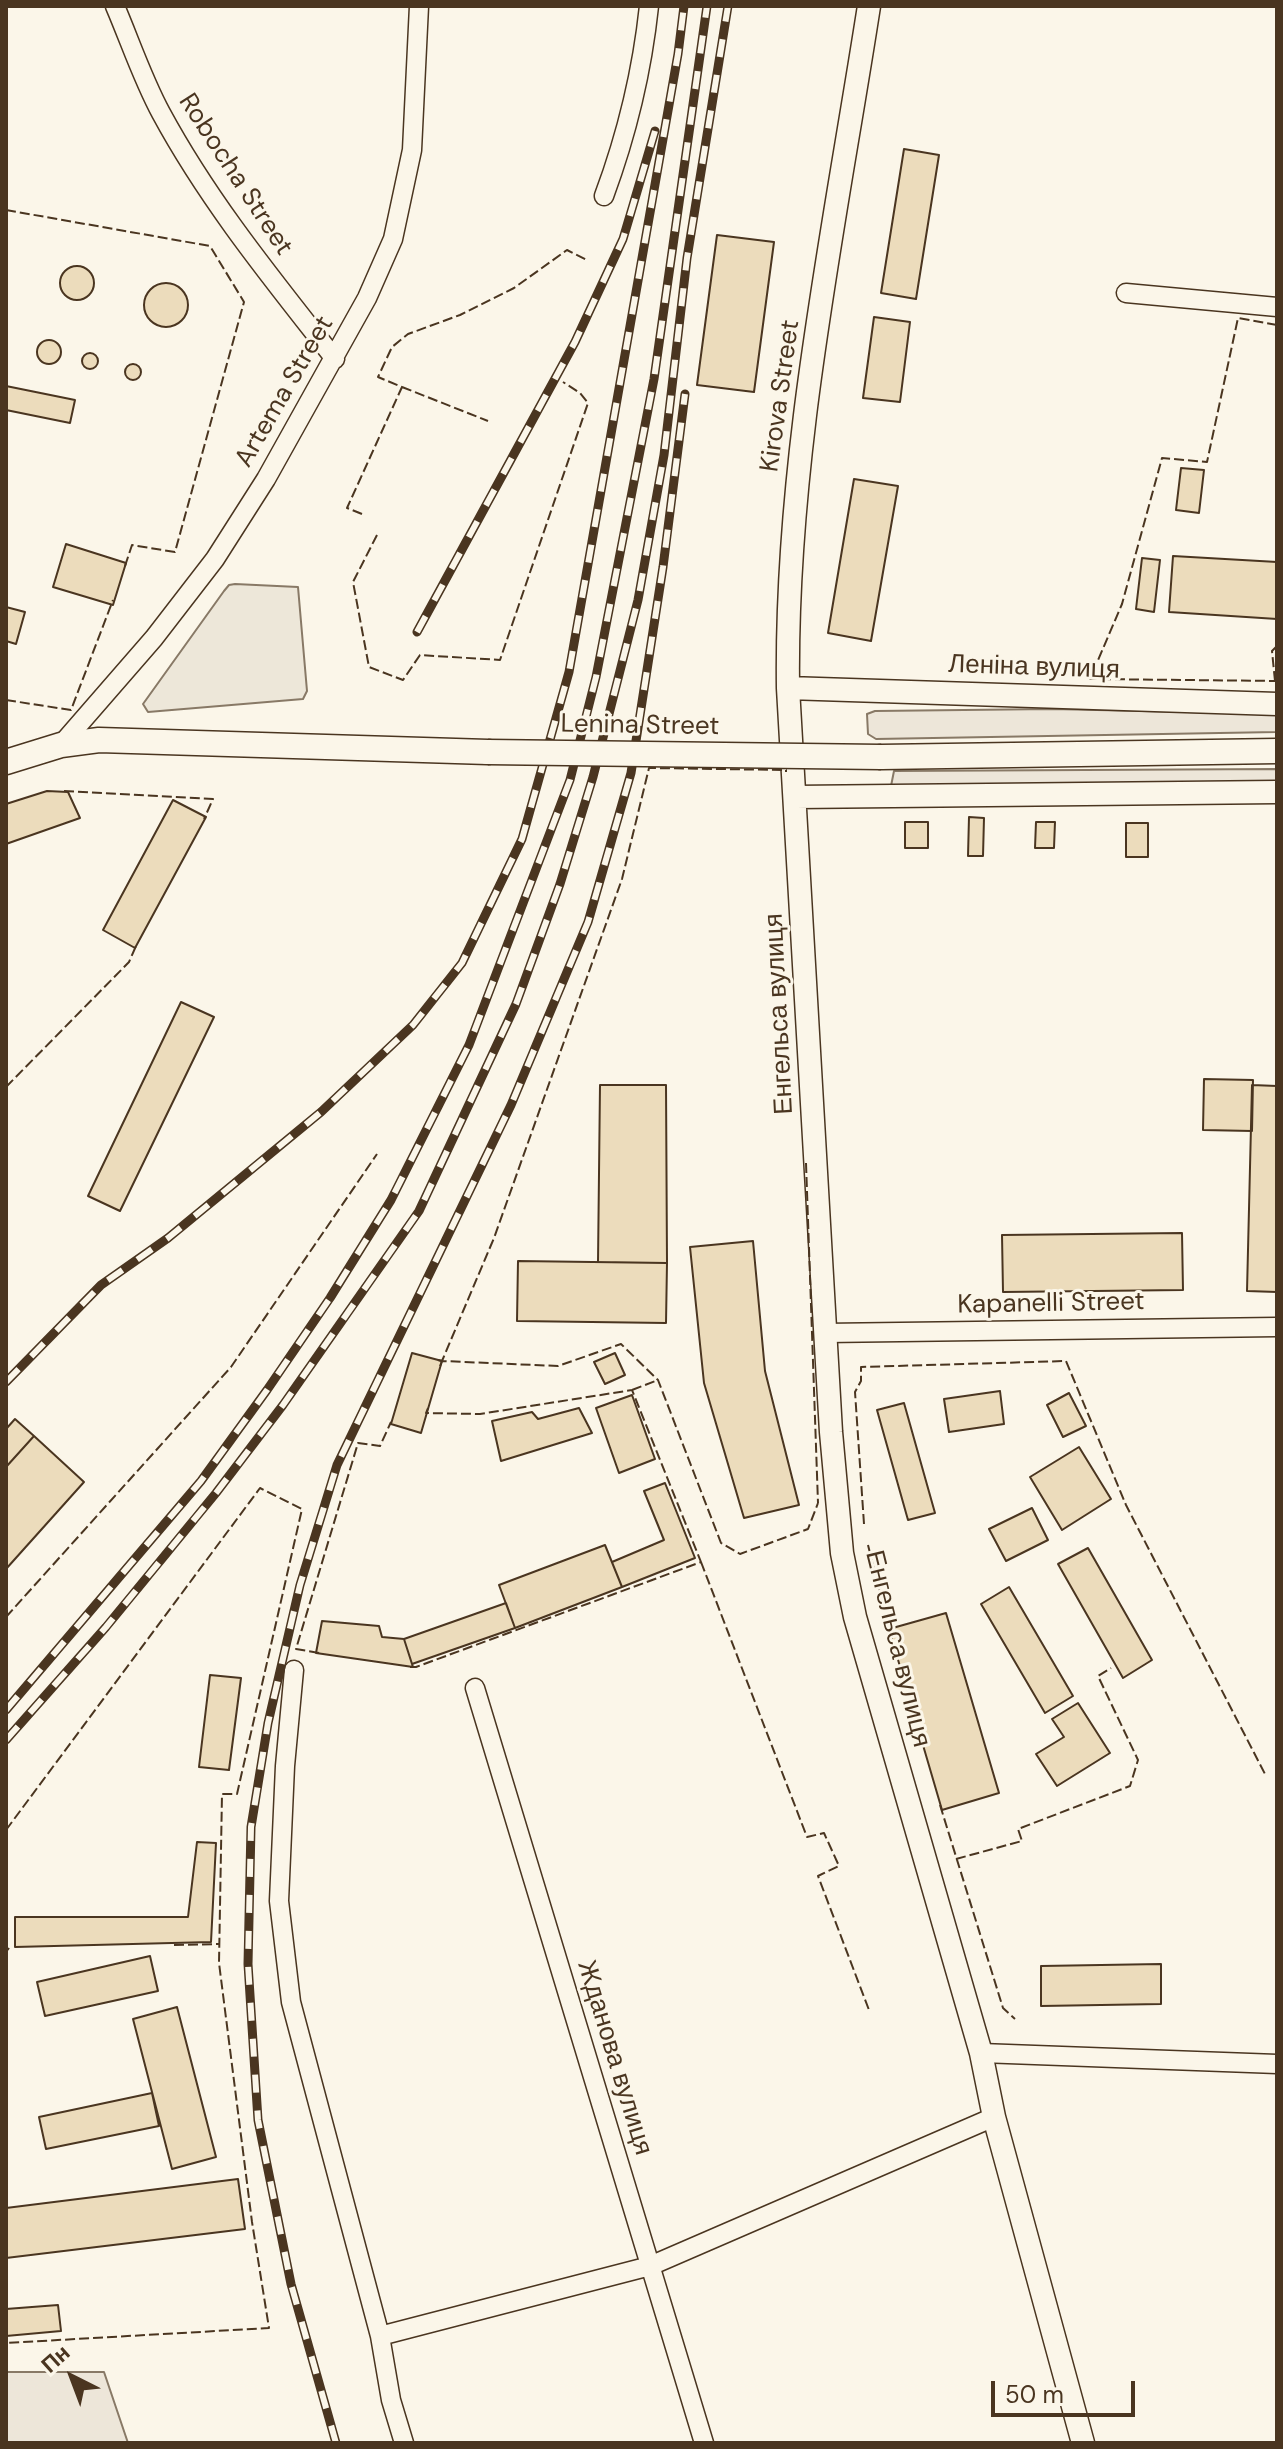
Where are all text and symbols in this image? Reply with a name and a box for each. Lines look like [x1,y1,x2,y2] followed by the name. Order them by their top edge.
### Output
[171,88,299,262] street label: Robocha Street
[229,311,341,473] street label: Artema Street
[755,318,807,474] street label: Kirova Street
[948,649,1120,687] street label: Леніна вулиця
[560,709,720,743] street label: Lenina Street
[759,913,801,1115] street label: Енгельса вулиця
[957,1287,1145,1321] street label: Kapanelli Street
[857,1547,937,1751] street label: Енгельса вулиця
[570,1957,658,2159] street label: Жданова вулиця
[32,2337,112,2417] north arrow
[35,2338,76,2379] text: Пн
[995,2365,1139,2415] scale bar
[1005,2379,1064,2410] text: 50 m

